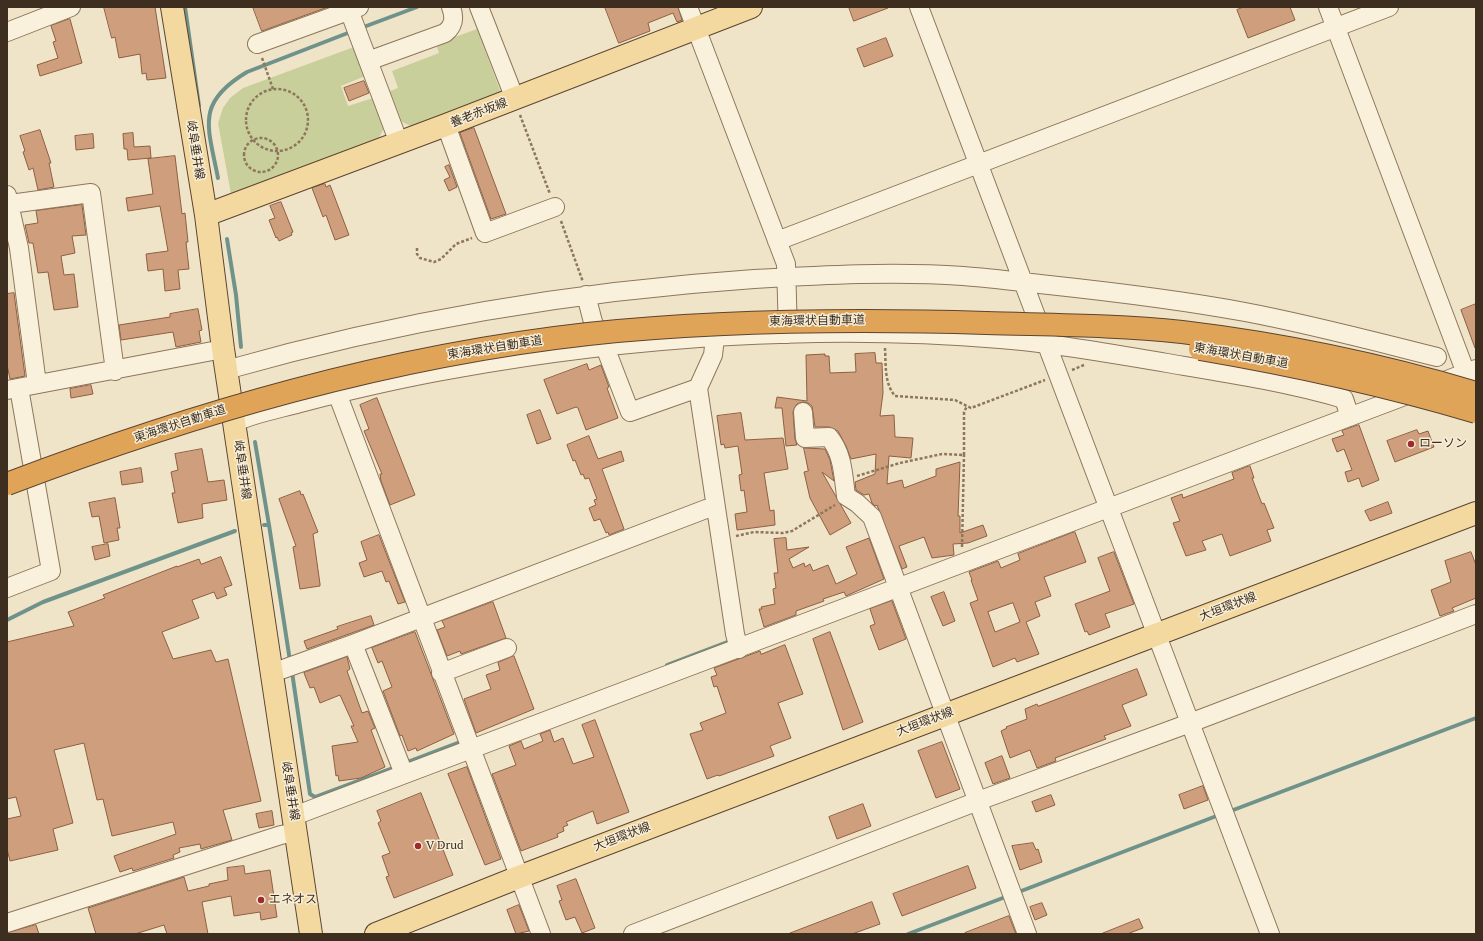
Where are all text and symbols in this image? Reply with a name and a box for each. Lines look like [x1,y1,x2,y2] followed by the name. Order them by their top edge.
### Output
[448,96,510,130] street label: 養老赤坂線
[183,119,207,181] street label: 岐阜垂井線
[769,313,865,329] street label: 東海環状自動車道
[446,333,544,363] street label: 東海環状自動車道
[1192,341,1290,371] street label: 東海環状自動車道
[132,402,228,446] street label: 東海環状自動車道
[1419,437,1467,451] place label: ローソン
[231,439,253,501] street label: 岐阜垂井線
[1406,439,1416,449] marker: ローソン
[1197,590,1259,624] street label: 大垣環状線
[894,705,956,739] street label: 大垣環状線
[278,760,302,822] street label: 岐阜垂井線
[591,820,653,854] street label: 大垣環状線
[426,839,464,853] place label: V Drud
[413,841,423,851] marker: V Drud
[269,893,317,907] place label: エネオス
[256,895,266,905] marker: エネオス

